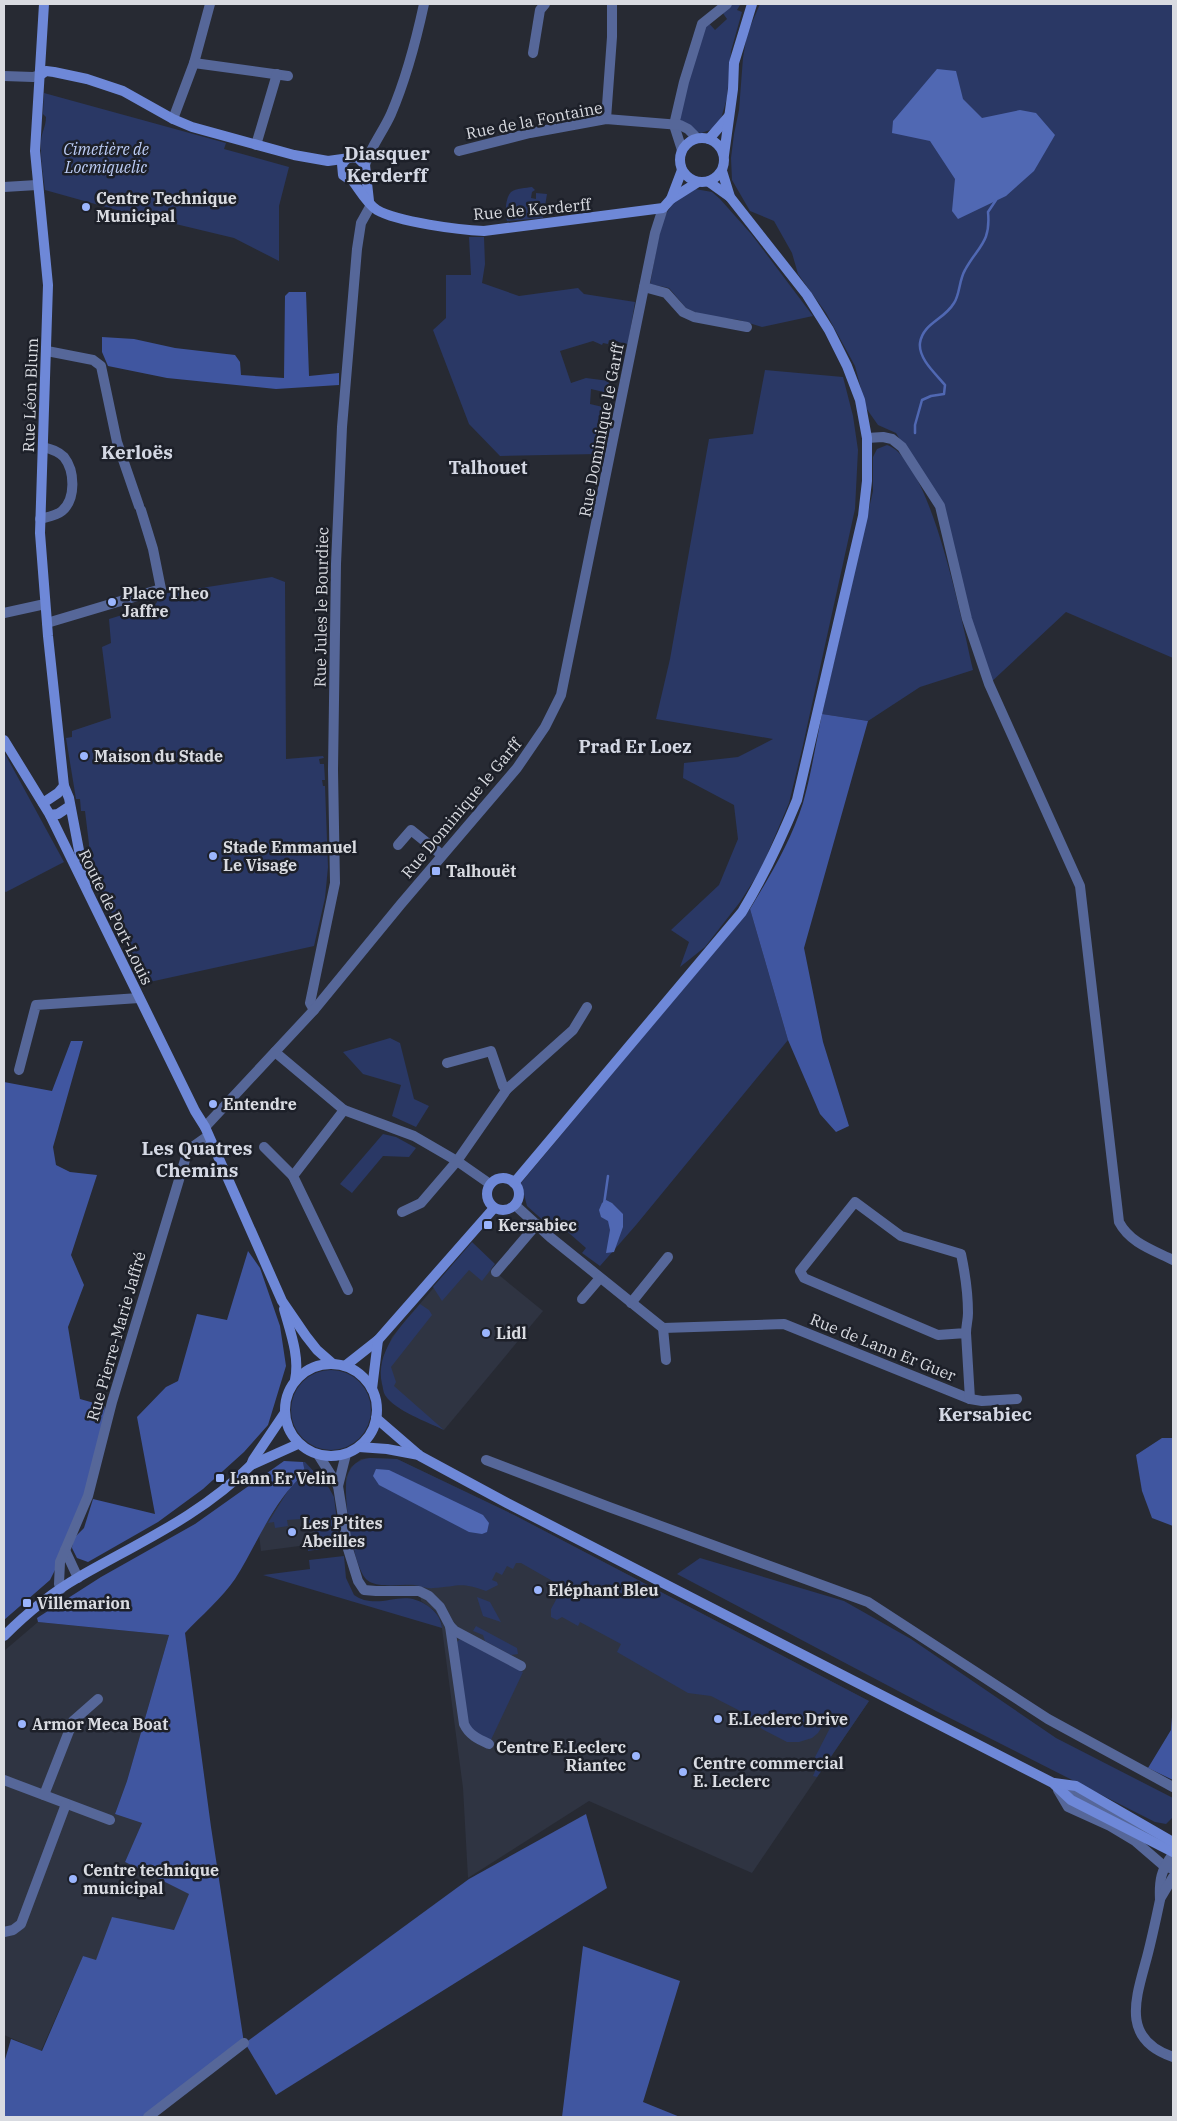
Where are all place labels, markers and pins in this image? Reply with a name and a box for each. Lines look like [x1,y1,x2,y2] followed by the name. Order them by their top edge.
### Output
[96,188,237,226] place label: Centre Technique Municipal
[80,201,92,213] marker: Centre Technique Municipal
[122,583,209,621] place label: Place Theo Jaffre
[106,596,118,608] marker: Place Theo Jaffre
[94,746,223,766] place label: Maison du Stade
[78,750,90,762] marker: Maison du Stade
[223,837,357,875] place label: Stade Emmanuel Le Visage
[207,850,219,862] marker: Stade Emmanuel Le Visage
[446,861,516,881] place label: Talhouët
[430,865,442,877] marker: Talhouët
[223,1094,297,1114] place label: Entendre
[207,1098,219,1110] marker: Entendre
[498,1215,577,1235] place label: Kersabiec
[482,1219,494,1231] marker: Kersabiec
[496,1323,527,1343] place label: Lidl
[480,1327,492,1339] marker: Lidl
[230,1468,337,1488] place label: Lann Er Velin
[214,1472,226,1484] marker: Lann Er Velin
[302,1513,383,1551] place label: Les P'tites Abeilles
[286,1526,298,1538] marker: Les P'tites Abeilles
[548,1580,659,1600] place label: Eléphant Bleu
[532,1584,544,1596] marker: Eléphant Bleu
[37,1593,131,1613] place label: Villemarion
[21,1597,33,1609] marker: Villemarion
[728,1709,848,1729] place label: E.Leclerc Drive
[712,1713,724,1725] marker: E.Leclerc Drive
[32,1714,168,1734] place label: Armor Meca Boat
[16,1718,28,1730] marker: Armor Meca Boat
[496,1737,626,1775] place label: Centre E.Leclerc Riantec
[630,1750,642,1762] marker: Centre E.Leclerc Riantec
[693,1753,844,1791] place label: Centre commercial E. Leclerc
[677,1766,689,1778] marker: Centre commercial E. Leclerc
[83,1860,219,1898] place label: Centre technique municipal
[67,1873,79,1885] marker: Centre technique municipal

